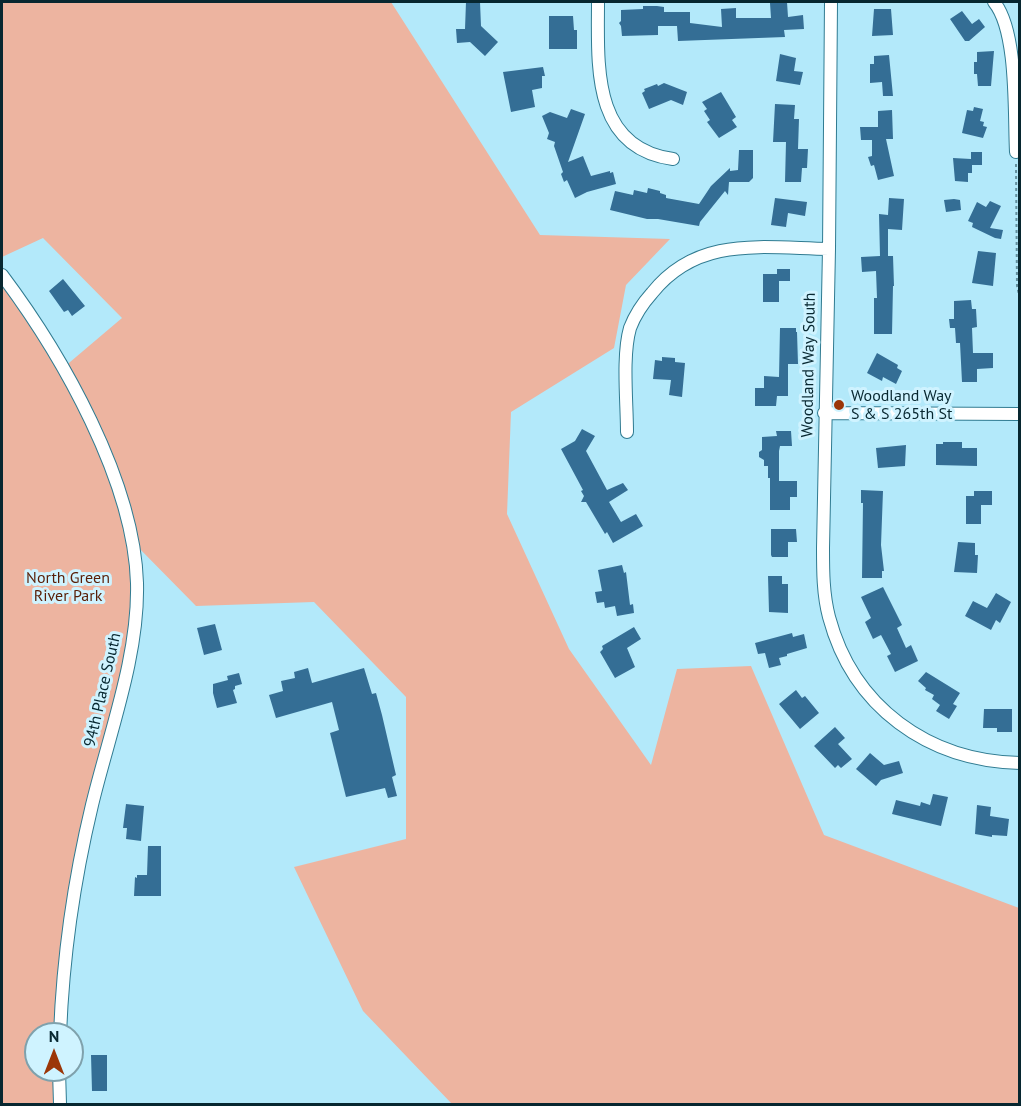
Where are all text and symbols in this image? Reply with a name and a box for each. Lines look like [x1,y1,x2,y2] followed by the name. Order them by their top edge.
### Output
[798,292,820,438] street label: Woodland Way South
[851,386,952,424] place label: Woodland Way S & S 265th St
[832,398,846,412] marker: Woodland Way S & S 265th St
[26,568,110,606] park label: North Green River Park
[81,631,125,749] street label: 94th Place South
[24,1022,84,1082] north arrow
[49,1026,59,1046] text: N

